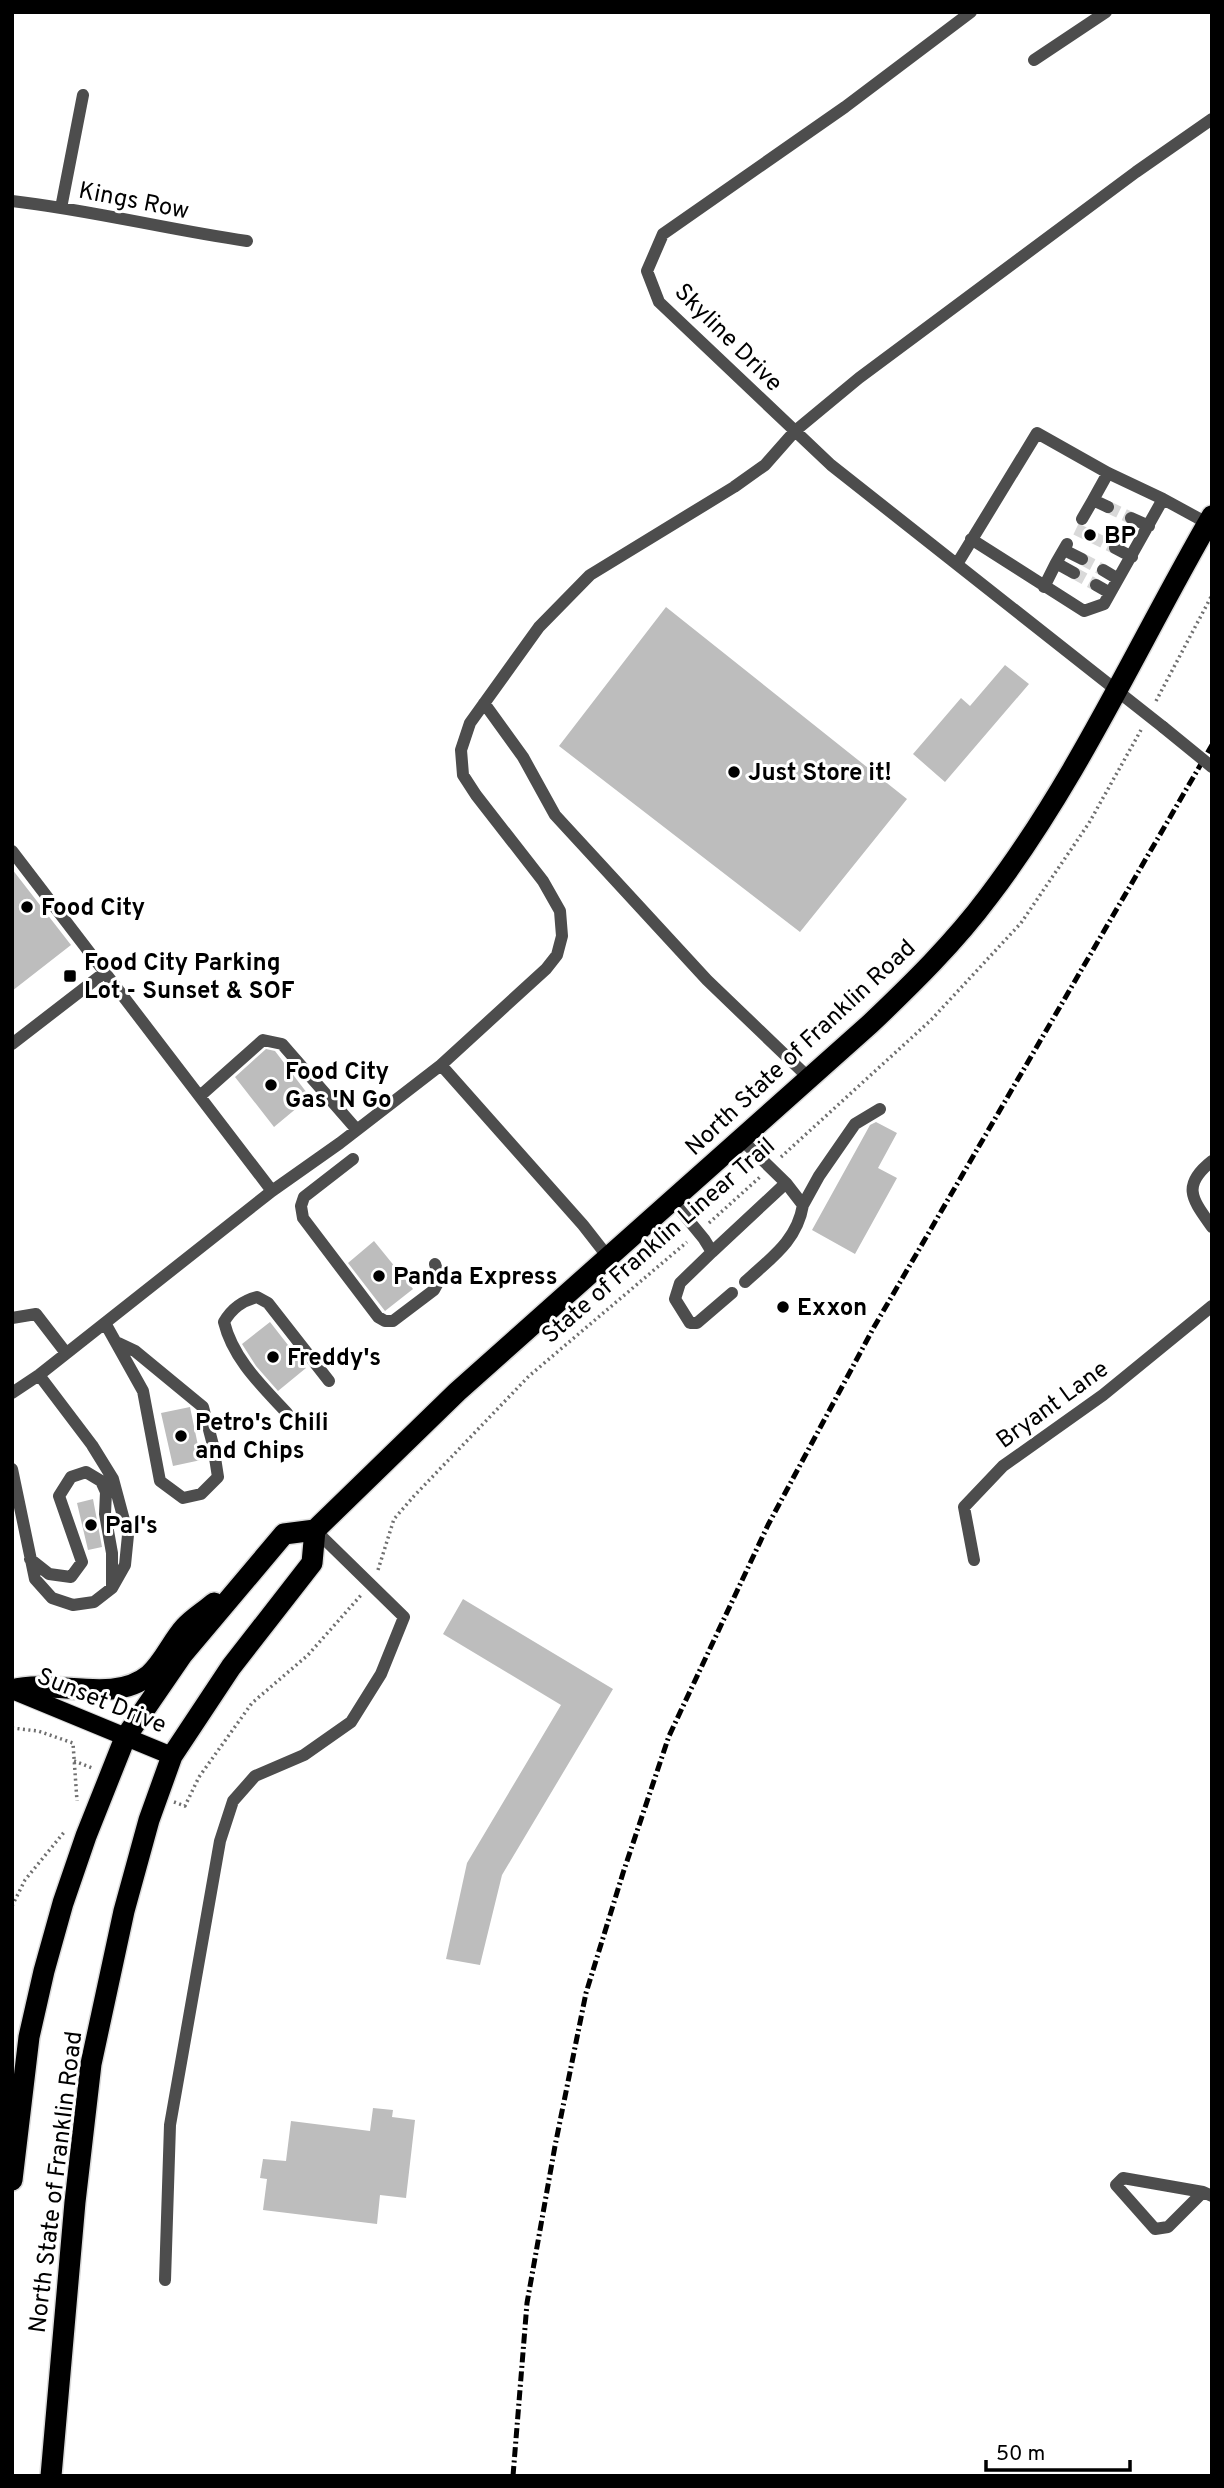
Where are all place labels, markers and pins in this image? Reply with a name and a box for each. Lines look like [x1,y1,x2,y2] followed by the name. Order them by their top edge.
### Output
[1104,522,1136,552] place label: BP
[1082,527,1098,543] marker: BP
[748,759,892,789] place label: Just Store it!
[726,764,742,780] marker: Just Store it!
[41,894,145,924] place label: Food City
[19,899,35,915] marker: Food City
[84,949,295,1007] place label: Food City Parking Lot - Sunset & SOF
[62,968,78,984] marker: Food City Parking Lot - Sunset & SOF
[285,1058,392,1116] place label: Food City Gas 'N Go
[263,1077,279,1093] marker: Food City Gas 'N Go
[393,1263,558,1293] place label: Panda Express
[371,1268,387,1284] marker: Panda Express
[797,1294,867,1324] place label: Exxon
[775,1299,791,1315] marker: Exxon
[287,1344,381,1374] place label: Freddy's
[265,1349,281,1365] marker: Freddy's
[195,1409,329,1467] place label: Petro's Chili and Chips
[173,1428,189,1444] marker: Petro's Chili and Chips
[105,1512,158,1542] place label: Pal's
[83,1517,99,1533] marker: Pal's

